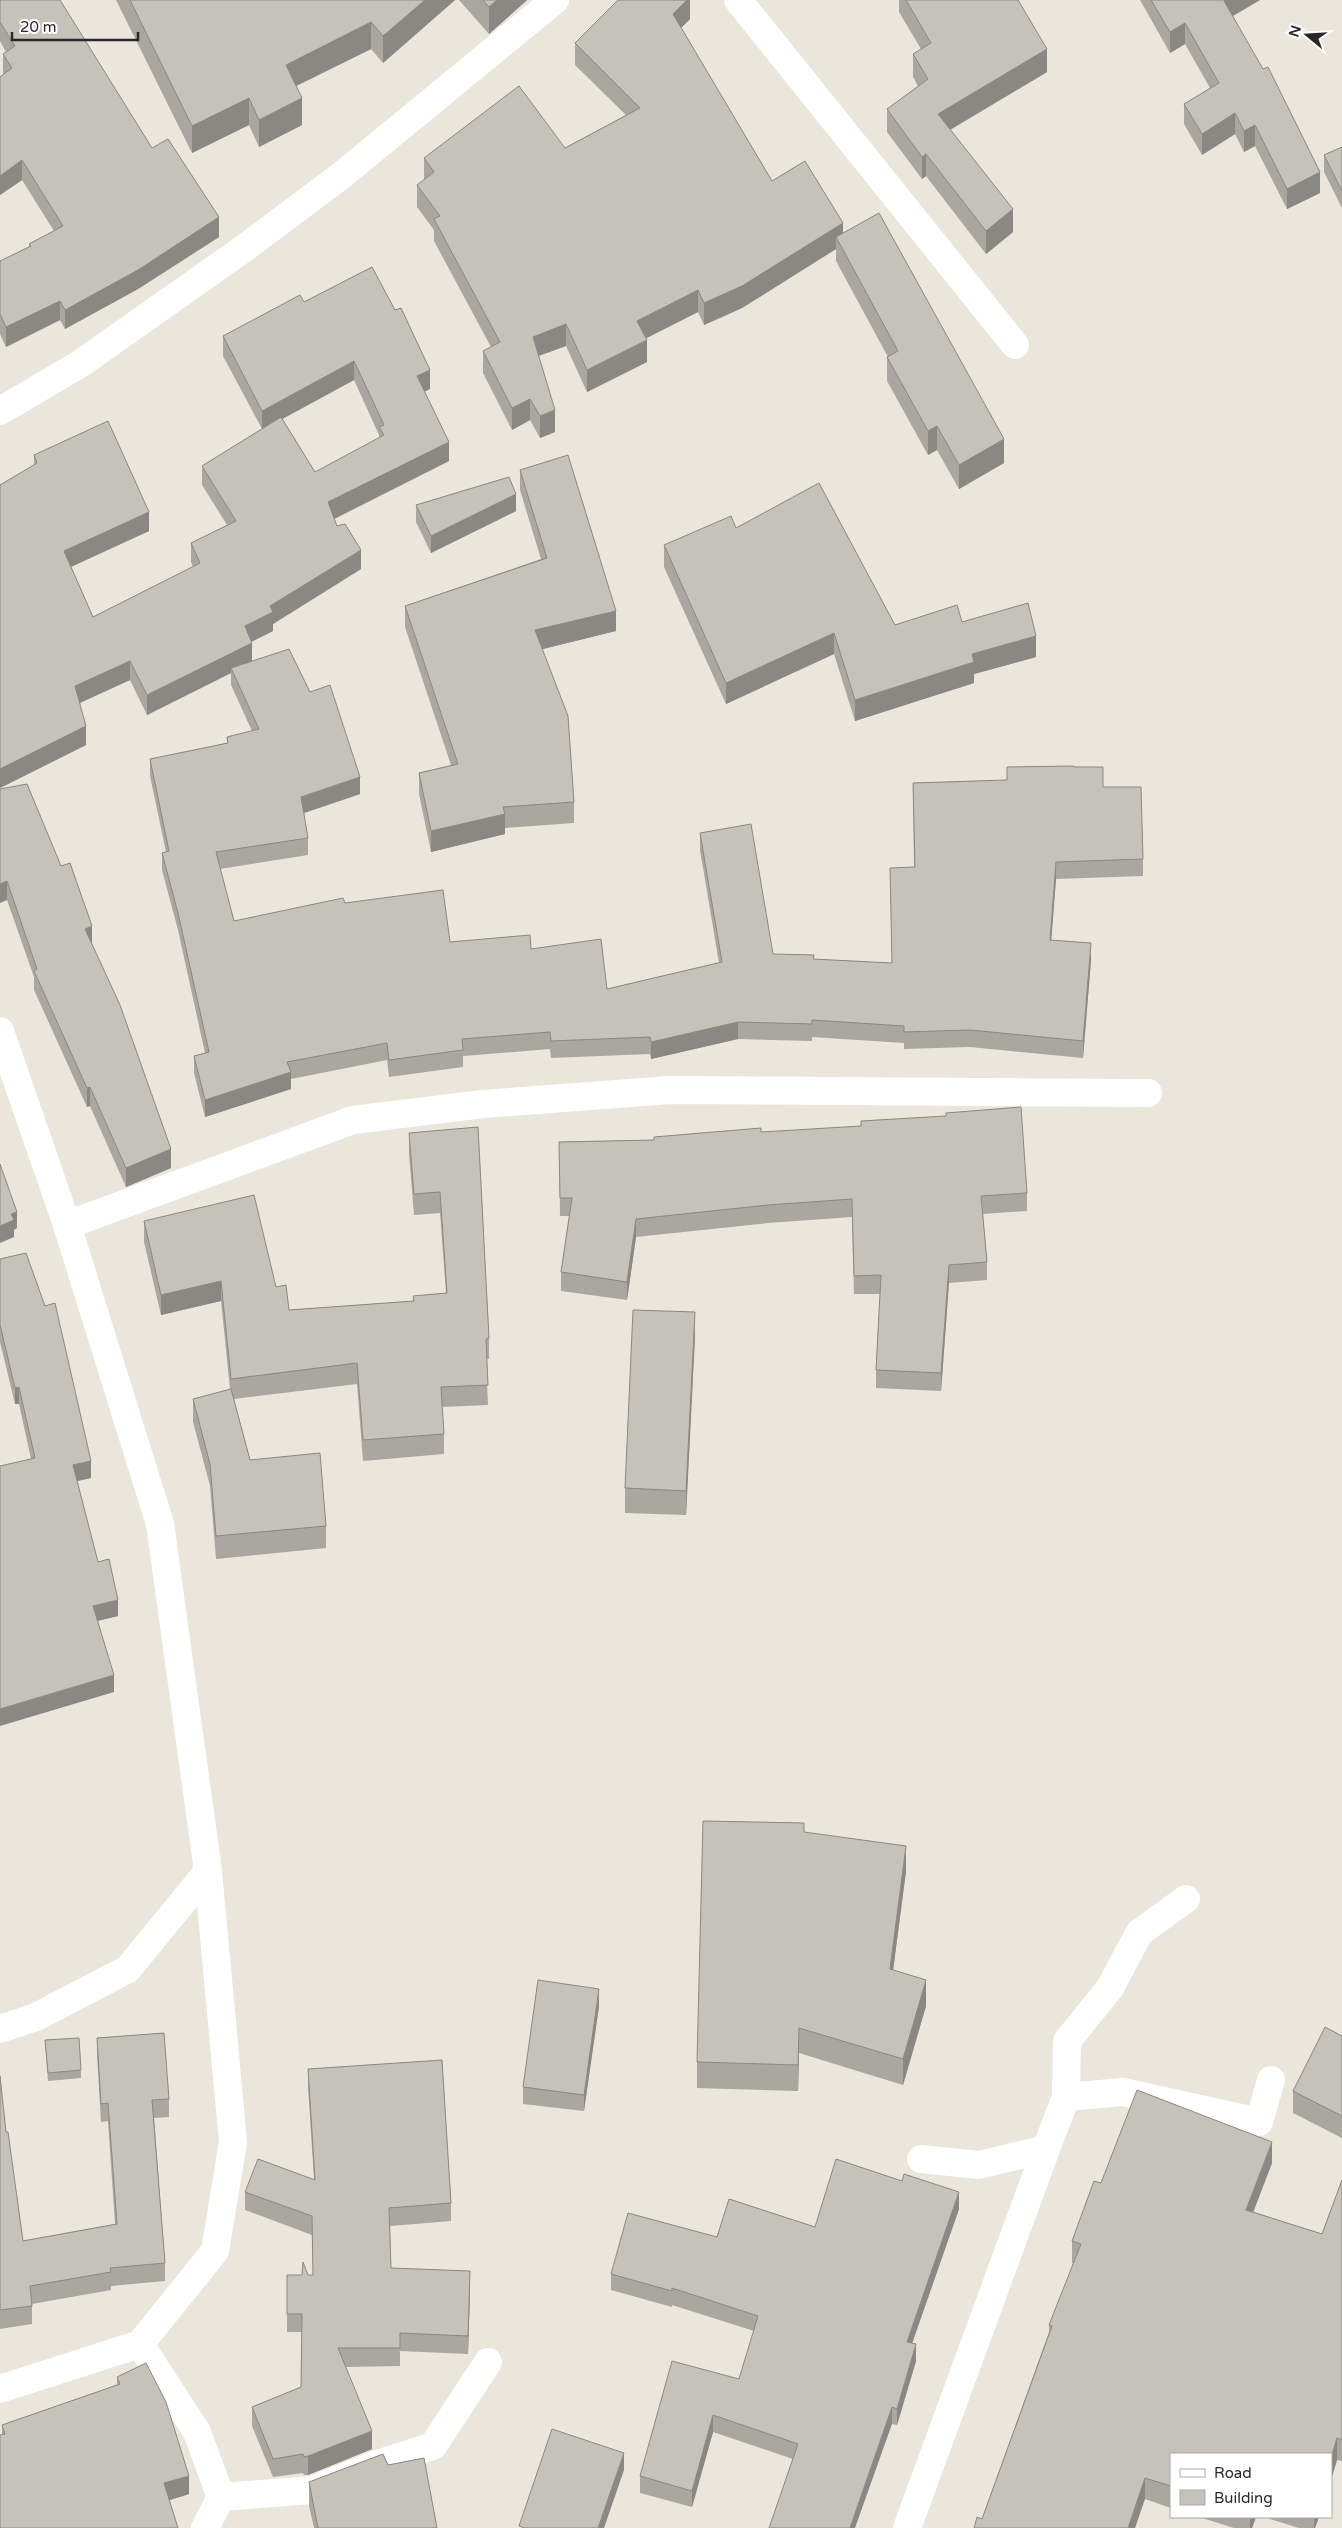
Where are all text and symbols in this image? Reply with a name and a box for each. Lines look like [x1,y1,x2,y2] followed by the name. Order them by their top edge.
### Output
[12,10,139,42] scale bar
[1282,10,1332,60] north arrow
[20,18,57,36] text: 20 m
[1285,23,1305,39] text: N
[1170,2453,1332,2518] legend
[1214,2464,1252,2482] text: Road
[1214,2489,1273,2507] text: Building

